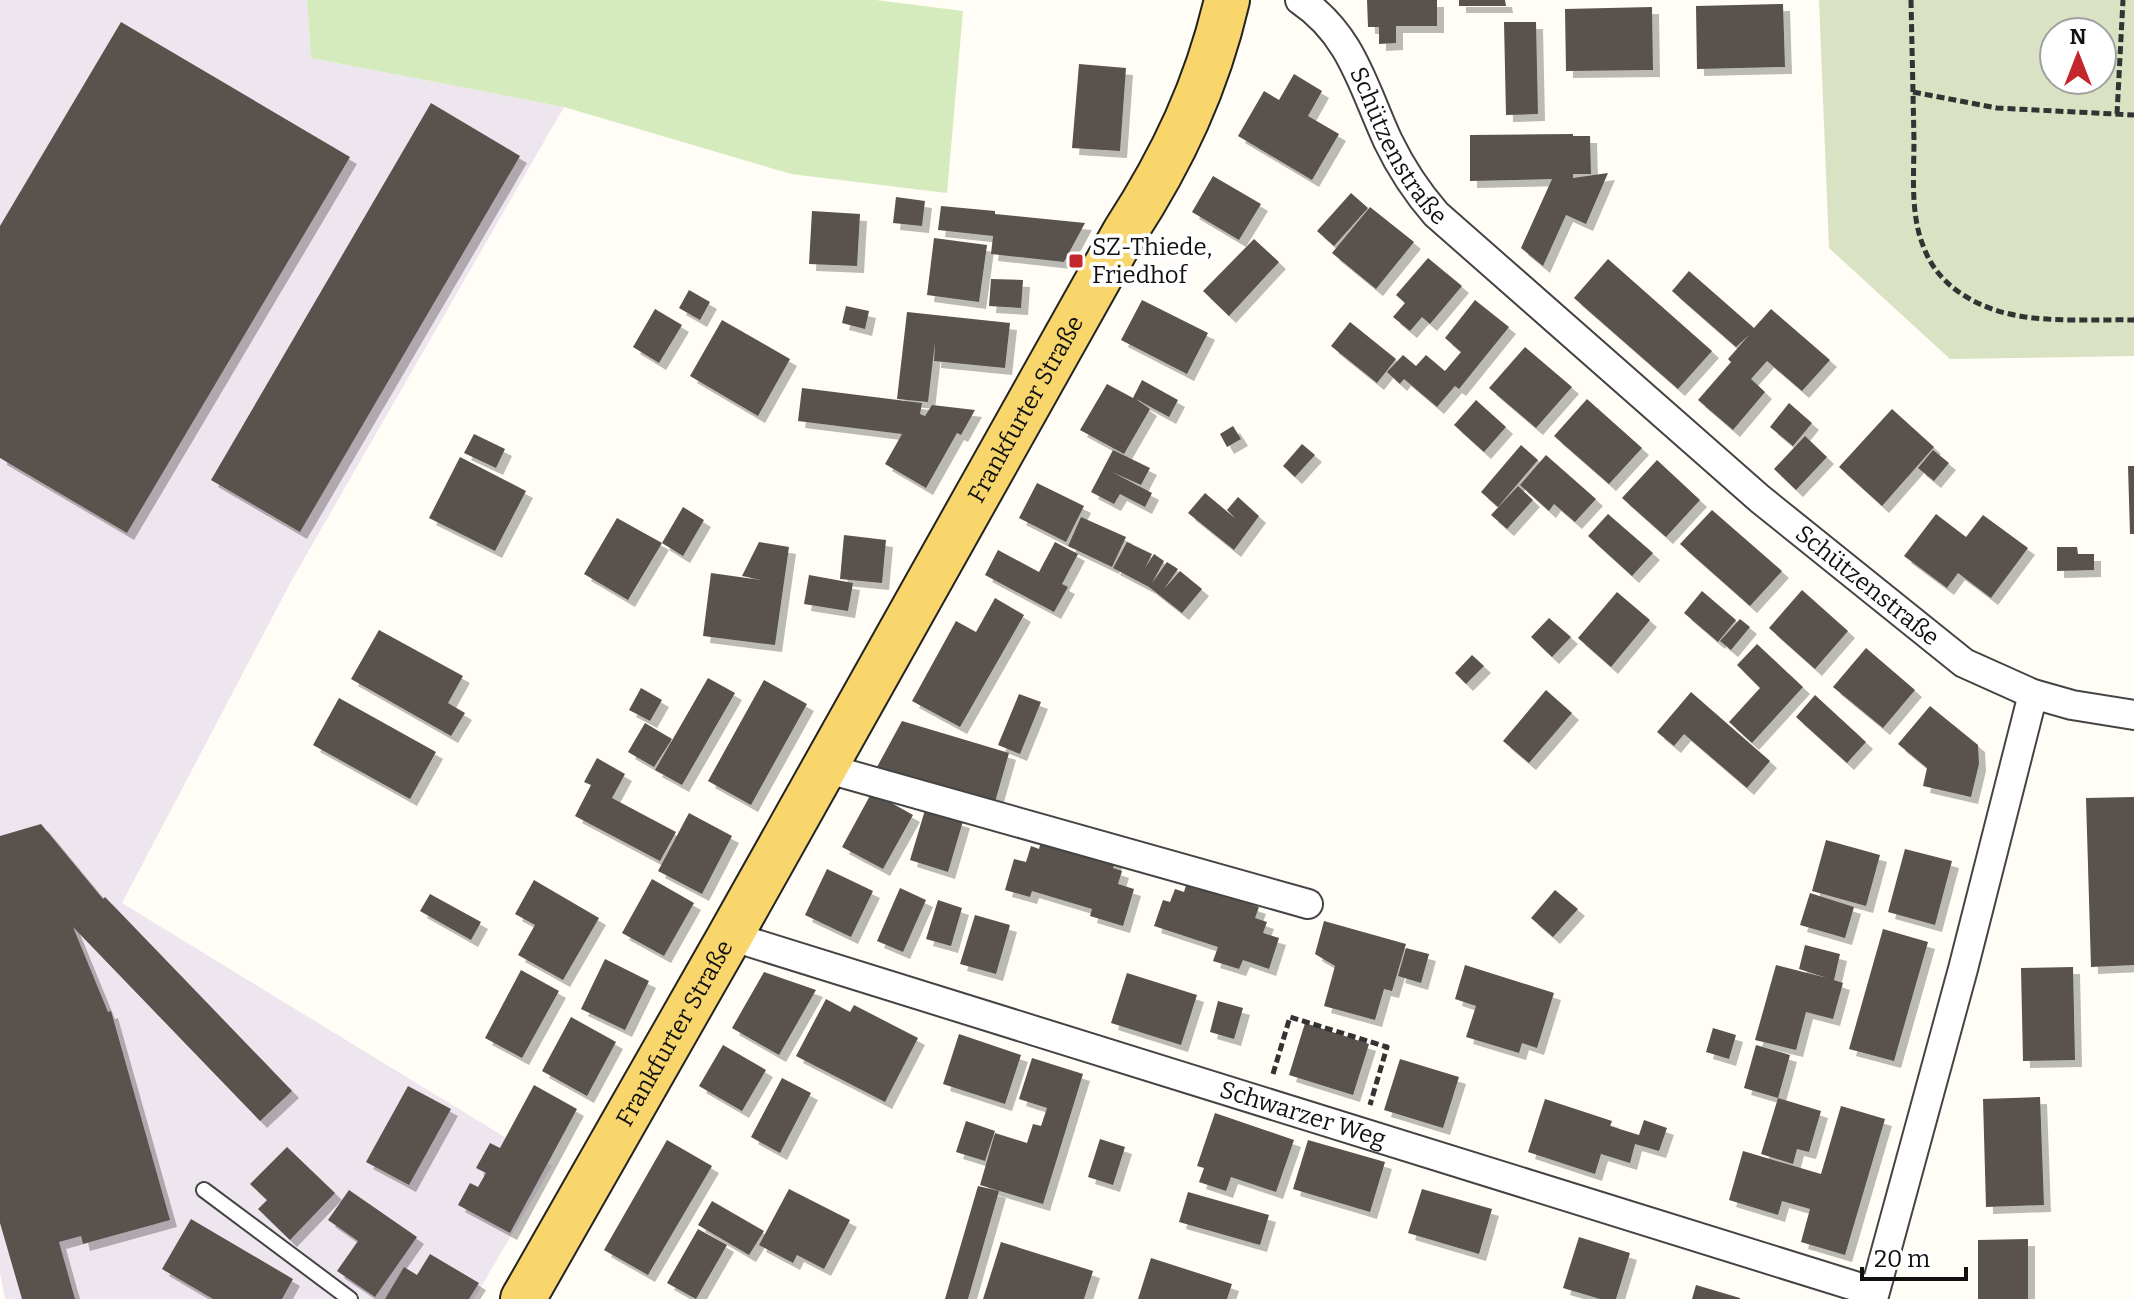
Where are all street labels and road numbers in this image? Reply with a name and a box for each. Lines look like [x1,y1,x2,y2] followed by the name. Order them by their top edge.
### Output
[1344,63,1452,231] street label: Schützenstraße
[962,311,1089,507] street label: Frankfurter Straße
[1790,519,1945,651] street label: Schützenstraße
[610,935,739,1131] street label: Frankfurter Straße
[1216,1075,1389,1153] street label: Schwarzer Weg

